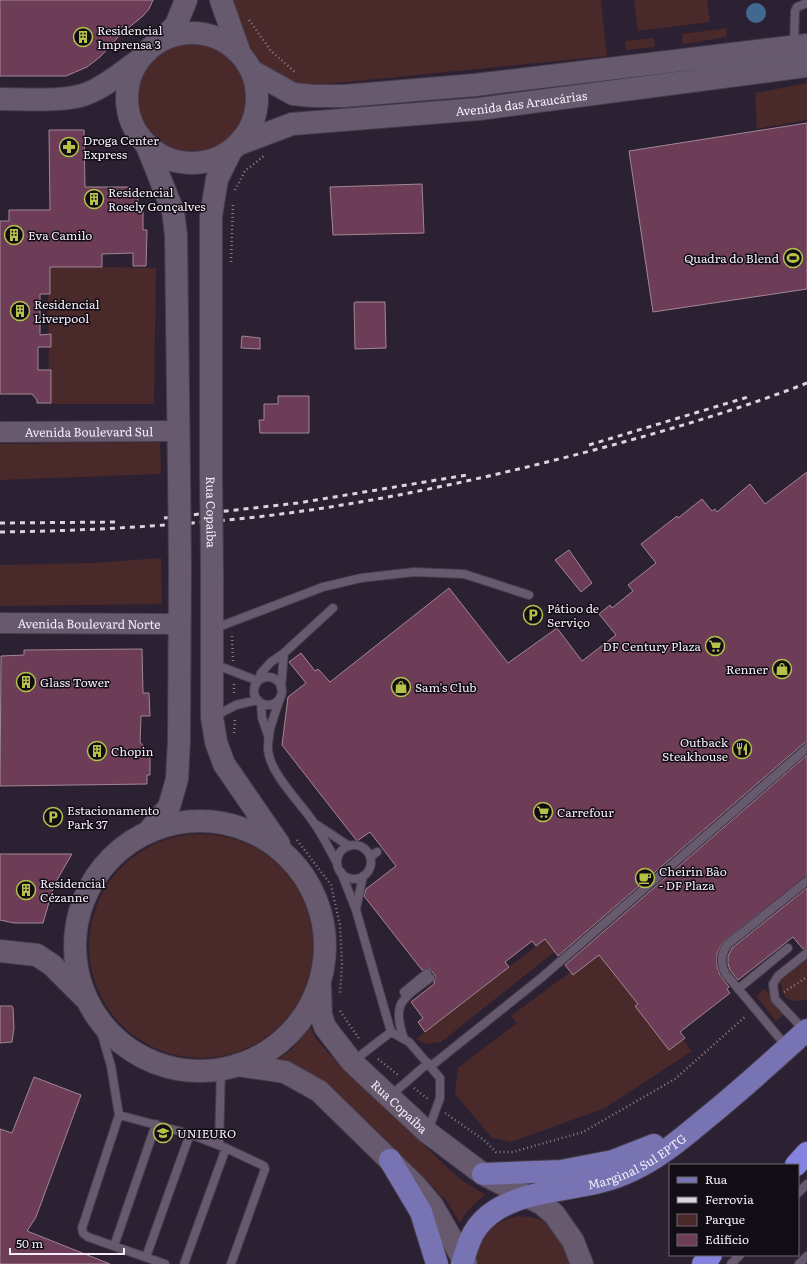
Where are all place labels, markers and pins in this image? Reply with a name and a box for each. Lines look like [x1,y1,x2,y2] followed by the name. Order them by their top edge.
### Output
[97,21,163,53] place label: Residencial Imprensa 3
[72,26,94,48] building icon: Residencial Imprensa 3
[83,131,159,163] place label: Droga Center Express
[58,136,80,158] pharmacy icon: Droga Center Express
[108,183,206,215] place label: Residencial Rosely Gonçalves
[83,188,105,210] building icon: Residencial Rosely Gonçalves
[3,224,25,246] building icon: Eva Camilo
[28,226,92,244] place label: Eva Camilo
[782,247,804,269] sports icon: Quadra do Blend
[684,249,780,267] place label: Quadra do Blend
[34,295,100,327] place label: Residencial Liverpool
[9,300,31,322] building icon: Residencial Liverpool
[547,599,599,631] place label: Pátioo de Serviço
[522,604,544,626] parking icon: Pátioo de Serviço
[704,635,726,657] supermarket icon: DF Century Plaza
[603,637,702,655] place label: DF Century Plaza
[771,658,793,680] shop icon: Renner
[726,660,768,678] place label: Renner
[15,671,37,693] building icon: Glass Tower
[40,673,110,691] place label: Glass Tower
[390,676,412,698] shop icon: Sam's Club
[415,678,477,696] place label: Sam's Club
[662,733,729,765] place label: Outback Steakhouse
[731,738,753,760] restaurant icon: Outback Steakhouse
[86,740,108,762] building icon: Chopin
[111,742,153,760] place label: Chopin
[67,801,159,833] place label: Estacionamento Park 37
[532,801,554,823] supermarket icon: Carrefour
[557,803,614,821] place label: Carrefour
[42,806,64,828] parking icon: Estacionamento Park 37
[659,862,727,894] place label: Cheirin Bão - DF Plaza
[634,867,656,889] cafe icon: Cheirin Bão - DF Plaza
[40,874,106,906] place label: Residencial Cézanne
[15,879,37,901] building icon: Residencial Cézanne
[152,1122,174,1144] school or university icon: UNIEURO
[177,1124,236,1142] place label: UNIEURO

